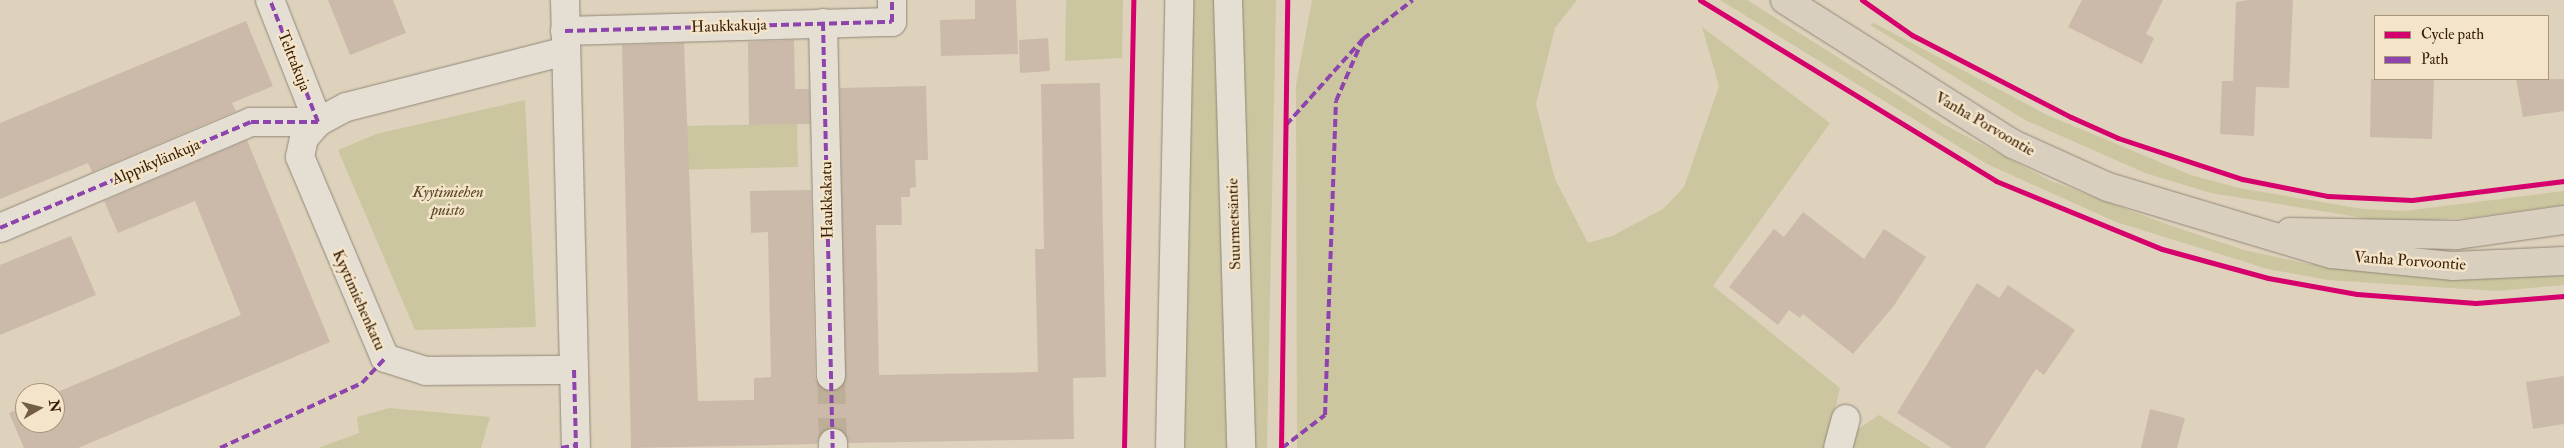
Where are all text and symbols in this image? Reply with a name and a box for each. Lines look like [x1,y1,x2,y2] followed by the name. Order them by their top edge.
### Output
[691,15,767,37] street label: Haukkakuja
[2374,15,2549,80] legend
[2421,25,2484,44] text: Cycle path
[273,28,315,94] street label: Telttakuja
[2421,50,2448,69] text: Path
[1932,88,2038,160] street label: Vanha Porvoontie
[109,135,203,189] street label: Alppikylänkuja
[817,161,837,239] street label: Haukkakatu
[1223,178,1245,270] street label: Suurmetsäntie
[412,182,484,220] park label: Kyytimiehen puisto
[328,247,390,353] street label: Kyytimiehenkatu
[2353,248,2467,274] street label: Vanha Porvoontie
[15,383,65,433] north arrow
[45,399,64,413] text: N

